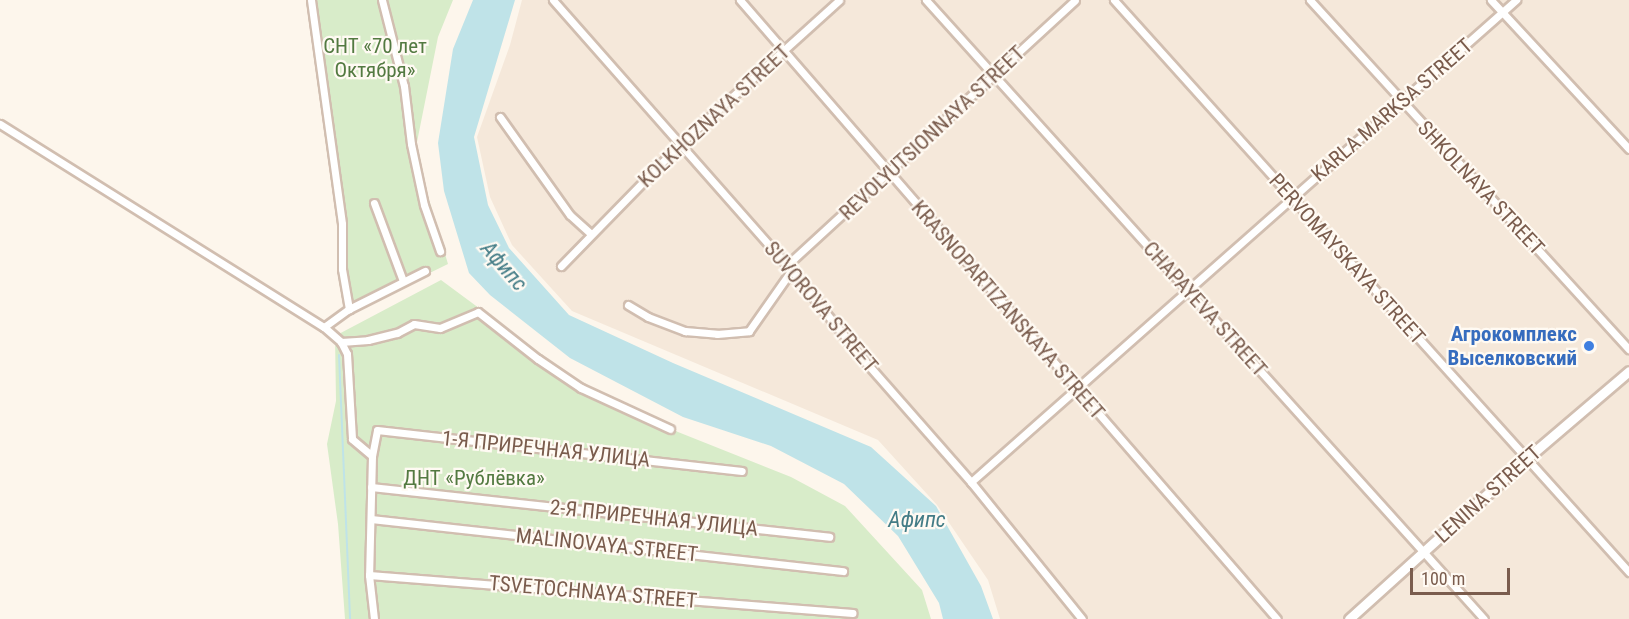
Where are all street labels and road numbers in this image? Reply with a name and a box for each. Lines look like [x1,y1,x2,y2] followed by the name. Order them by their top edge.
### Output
[1306,33,1478,187] street label: KARLA MARKSA STREET
[633,39,795,193] street label: KOLKHOZNAYA STREET
[834,41,1030,225] street label: REVOLYUTSIONNAYA STREET
[1412,116,1550,260] street label: SHKOLNAYA STREET
[1264,169,1430,349] street label: PERVOMAYSKAYA STREET
[906,195,1110,425] street label: KRASNOPARTIZANSKAYA STREET
[759,236,883,378] street label: SUVOROVA STREET
[1138,236,1272,382] street label: CHAPAYEVA STREET
[441,426,651,472] street label: 1-Я ПРИРЕЧНАЯ УЛИЦА
[1430,440,1546,548] street label: LENINA STREET
[549,495,759,541] street label: 2-Я ПРИРЕЧНАЯ УЛИЦА
[515,523,699,567] street label: MALINOVAYA STREET
[488,570,698,614] street label: TSVETOCHNAYA STREET

